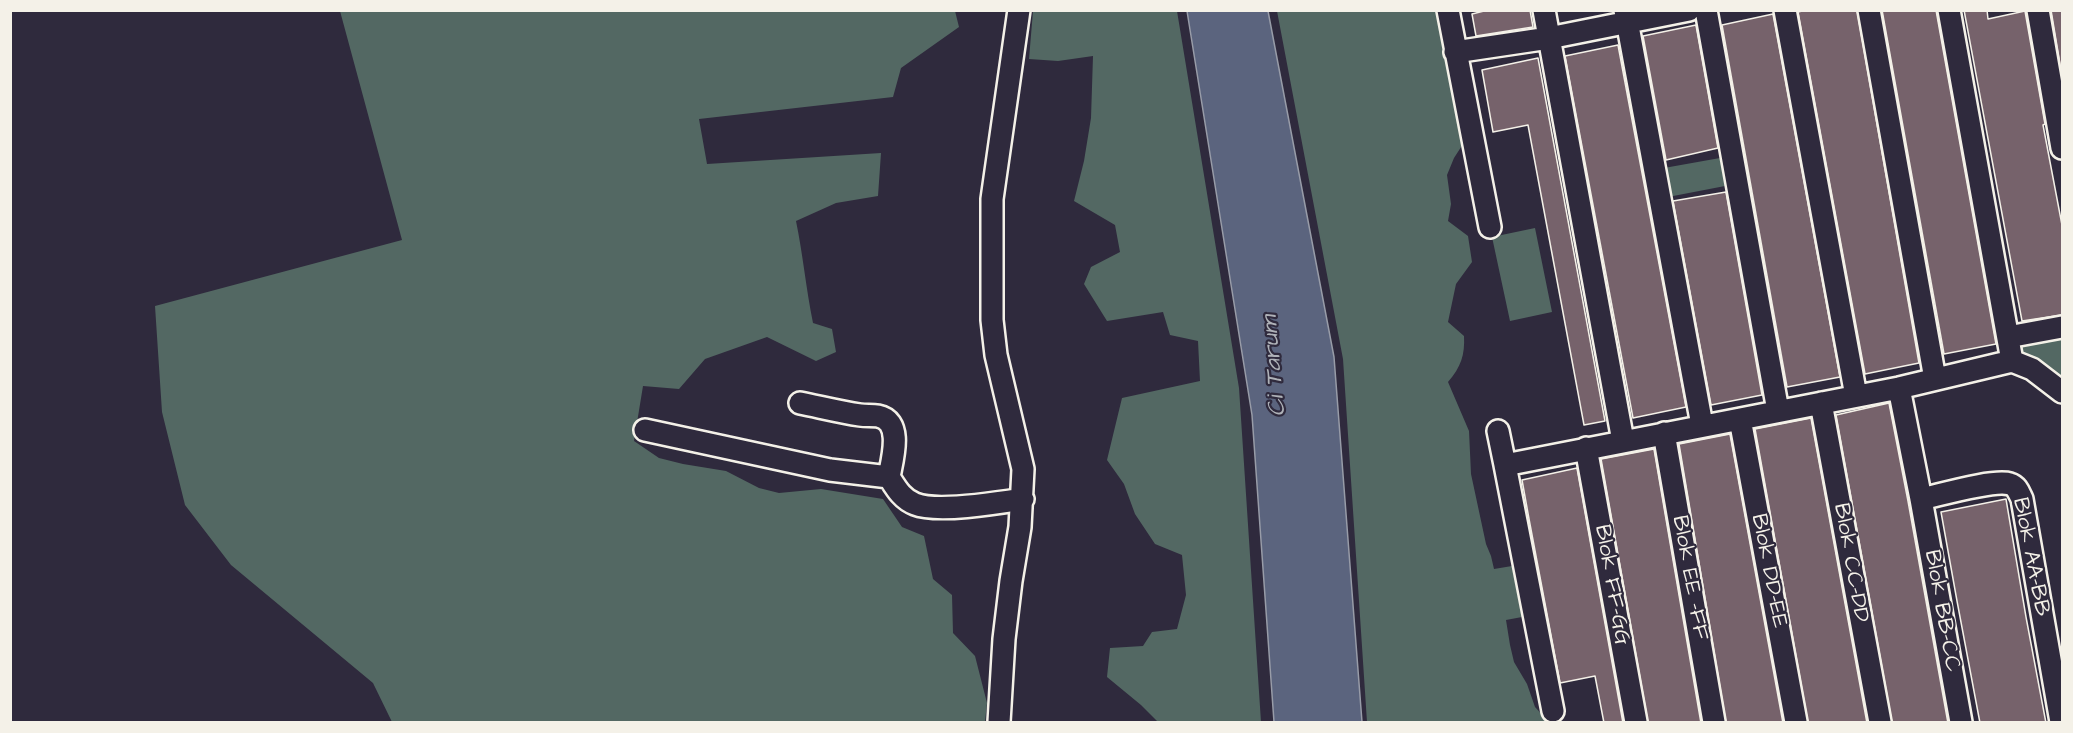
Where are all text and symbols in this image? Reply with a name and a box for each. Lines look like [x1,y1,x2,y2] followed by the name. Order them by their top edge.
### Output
[1256,314,1294,418] water label: Ci Tarum
[2006,496,2054,618] street label: Blok AA-BB
[1827,501,1873,625] street label: Blok CC-DD
[1744,512,1792,630] street label: Blok DD-EE
[1665,514,1713,642] street label: Blok EE -FF
[1587,523,1635,647] street label: Blok FF-GG
[1917,548,1965,674] street label: Blok BB-CC

